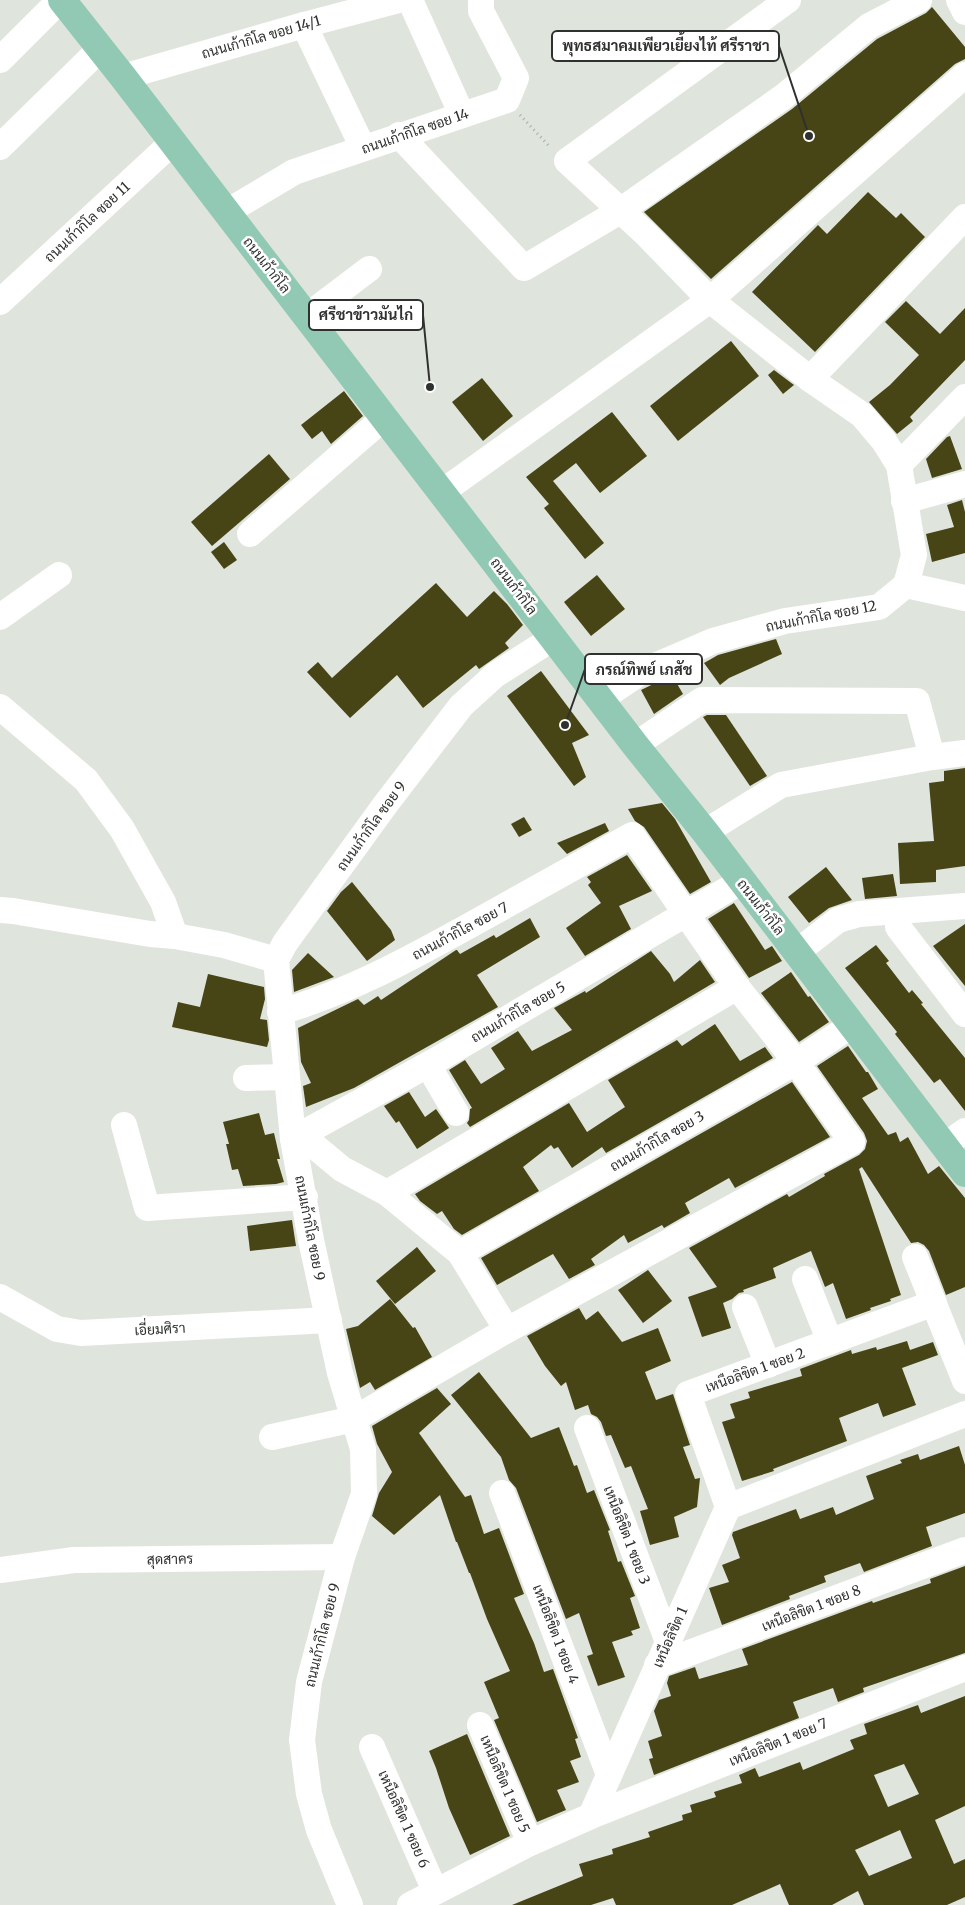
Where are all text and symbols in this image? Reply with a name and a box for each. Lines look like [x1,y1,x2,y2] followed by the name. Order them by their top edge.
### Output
[199,11,323,63] street label: ถนนเก้ากิโล ขอย 14/1
[552,31,779,61] callout: พุทธสมาคมเพียวเยี้ยงไท้ ศรีราชา
[562,31,770,57] text: พุทธสมาคมเพียวเยี้ยงไท้ ศรีราชา
[359,104,471,158] street label: ถนนเก้ากิโล ซอย 14
[40,178,134,266] street label: ถนนเก้ากิโล ซอย 11
[239,233,295,297] street label: ถนนเก้ากิโล
[309,300,423,330] callout: ศรีชาข้าวมันไก่
[319,305,413,324] text: ศรีชาข้าวมันไก่
[487,554,541,618] street label: ถนนเก้ากิโล
[764,596,878,636] street label: ถนนเก้ากิโล ซอย 12
[585,654,702,684] callout: ภรณ์ทิพย์ เภสัช
[596,660,693,679] text: ภรณ์ทิพย์ เภสัช
[332,778,410,874] street label: ถนนเก้ากิโล ซอย 9
[733,875,789,939] street label: ถนนเก้ากิโล
[409,898,511,964] street label: ถนนเก้ากิโล ซอย 7
[467,978,569,1046] street label: ถนนเก้ากิโล ซอย 5
[607,1107,707,1175] street label: ถนนเก้ากิโล ซอย 3
[291,1174,329,1282] street label: ถนนเก้ากิโล ซอย 9
[134,1316,186,1339] street label: เอี่ยมศิรา
[703,1344,807,1396] street label: เหนือลิขิต 1 ซอย 2
[600,1483,654,1587] street label: เหนือลิขิต 1 ซอย 3
[147,1550,194,1569] street label: สุดสาคร
[300,1581,344,1689] street label: ถนนเก้ากิโล ซอย 9
[759,1581,863,1635] street label: เหนือลิขิต 1 ซอย 8
[529,1582,583,1687] street label: เหนือลิขิต 1 ซอย 4
[649,1604,691,1670] street label: เหนือลิขิต 1
[726,1714,830,1770] street label: เหนือลิขิต 1 ซอย 7
[476,1732,534,1836] street label: เหนือลิขิต 1 ซอย 5
[374,1767,434,1871] street label: เหนือลิขิต 1 ซอย 6

